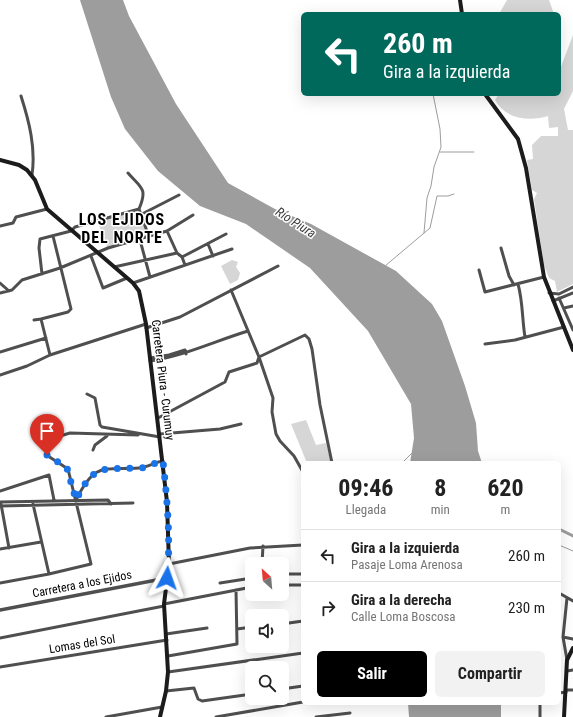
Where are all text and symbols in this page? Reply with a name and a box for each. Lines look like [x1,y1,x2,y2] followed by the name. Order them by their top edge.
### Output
[383,27,453,60] text: 260 m
[317,28,369,80] icon: left
[383,61,510,82] text: Gira a la izquierda
[273,204,318,241] water label: Río Piura
[79,210,165,247] district label: LOS EJIDOS DEL NORTE
[149,319,177,441] street label: Carretera Piura - Curumuy
[30,414,64,455] pin
[36,420,58,442] icon: arrive
[338,474,393,502] text: 09:46
[434,474,446,502] text: 8
[487,474,524,502] text: 620
[346,502,386,517] text: Llegada
[431,502,450,517] text: min
[501,502,510,517] text: m
[351,539,459,557] text: Gira a la izquierda
[317,545,339,567] icon: left
[508,547,545,565] text: 260 m
[146,557,188,599] position arrow
[245,557,289,601] north arrow
[245,557,289,705] map controls
[351,557,463,572] text: Pasaje Loma Arenosa
[31,568,133,600] street label: Carretera a los Ejidos
[351,591,452,609] text: Gira a la derecha
[317,597,339,619] icon: right
[508,599,545,617] text: 230 m
[245,609,289,653] button: sound
[351,609,456,624] text: Calle Loma Boscosa
[48,632,116,656] street label: Lomas del Sol
[317,651,427,697] button: Salir
[435,651,545,697] button: Compartir
[245,661,289,705] button: search

